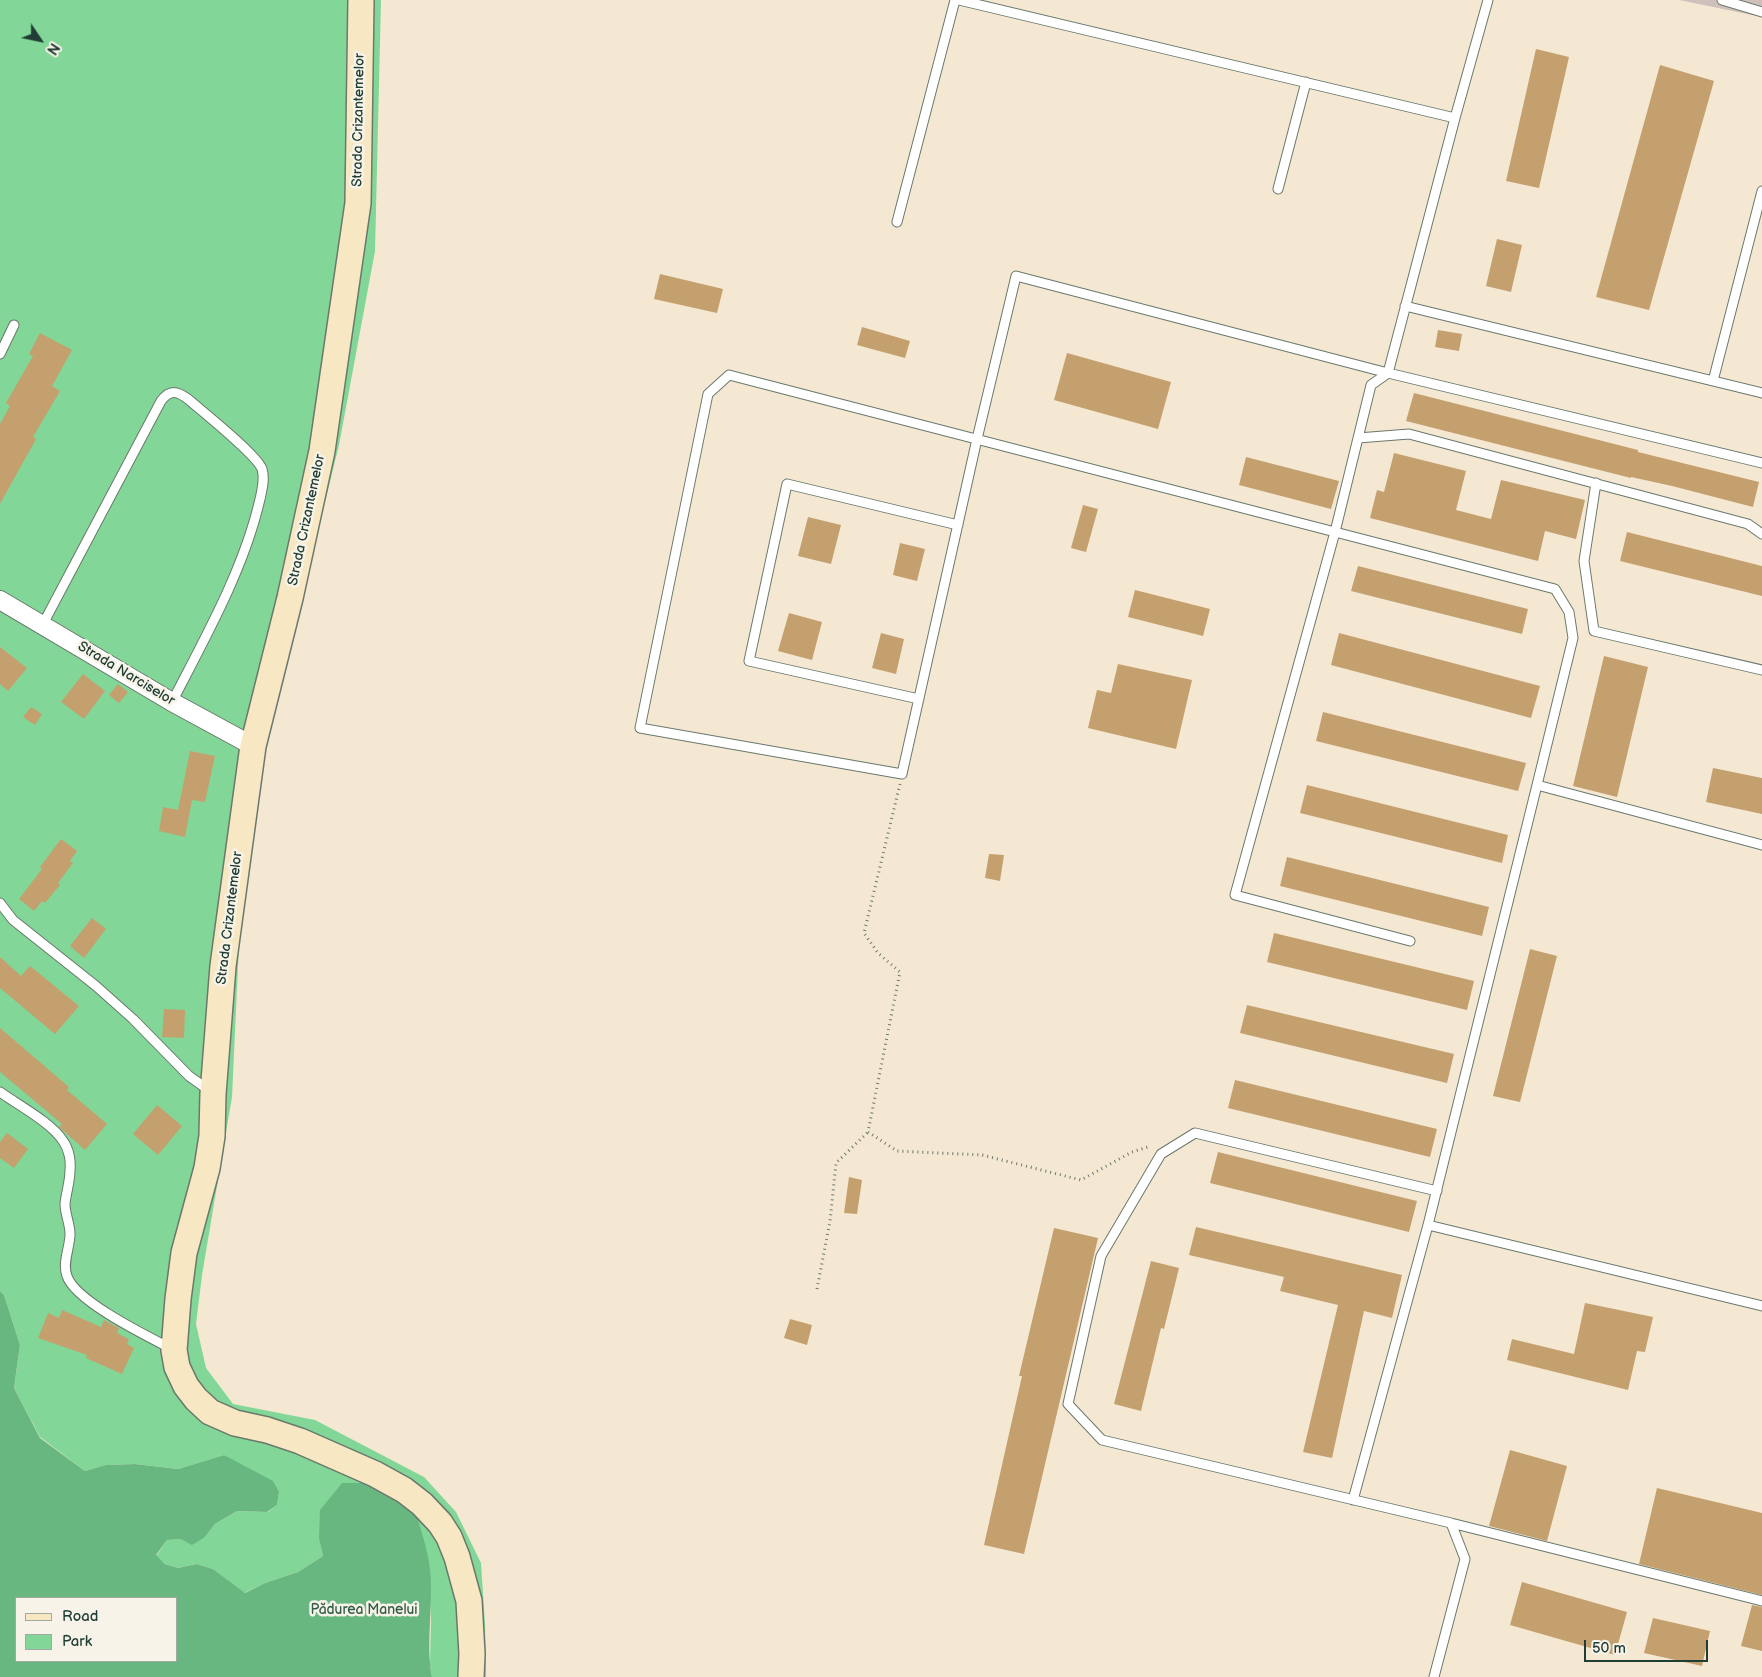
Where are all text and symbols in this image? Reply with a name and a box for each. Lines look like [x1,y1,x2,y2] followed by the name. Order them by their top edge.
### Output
[15,15,65,65] north arrow
[43,40,63,58] text: N
[349,53,369,187] street label: Strada Crizantemelor
[285,453,329,587] street label: Strada Crizantemelor
[74,638,178,710] street label: Strada Narciselor
[214,851,246,985] street label: Strada Crizantemelor
[15,1597,178,1662] legend
[310,1602,418,1618] park label: Pădurea Manelui
[62,1607,98,1626] text: Road
[1587,1630,1711,1662] scale bar
[62,1632,92,1651] text: Park
[1592,1639,1626,1658] text: 50 m

